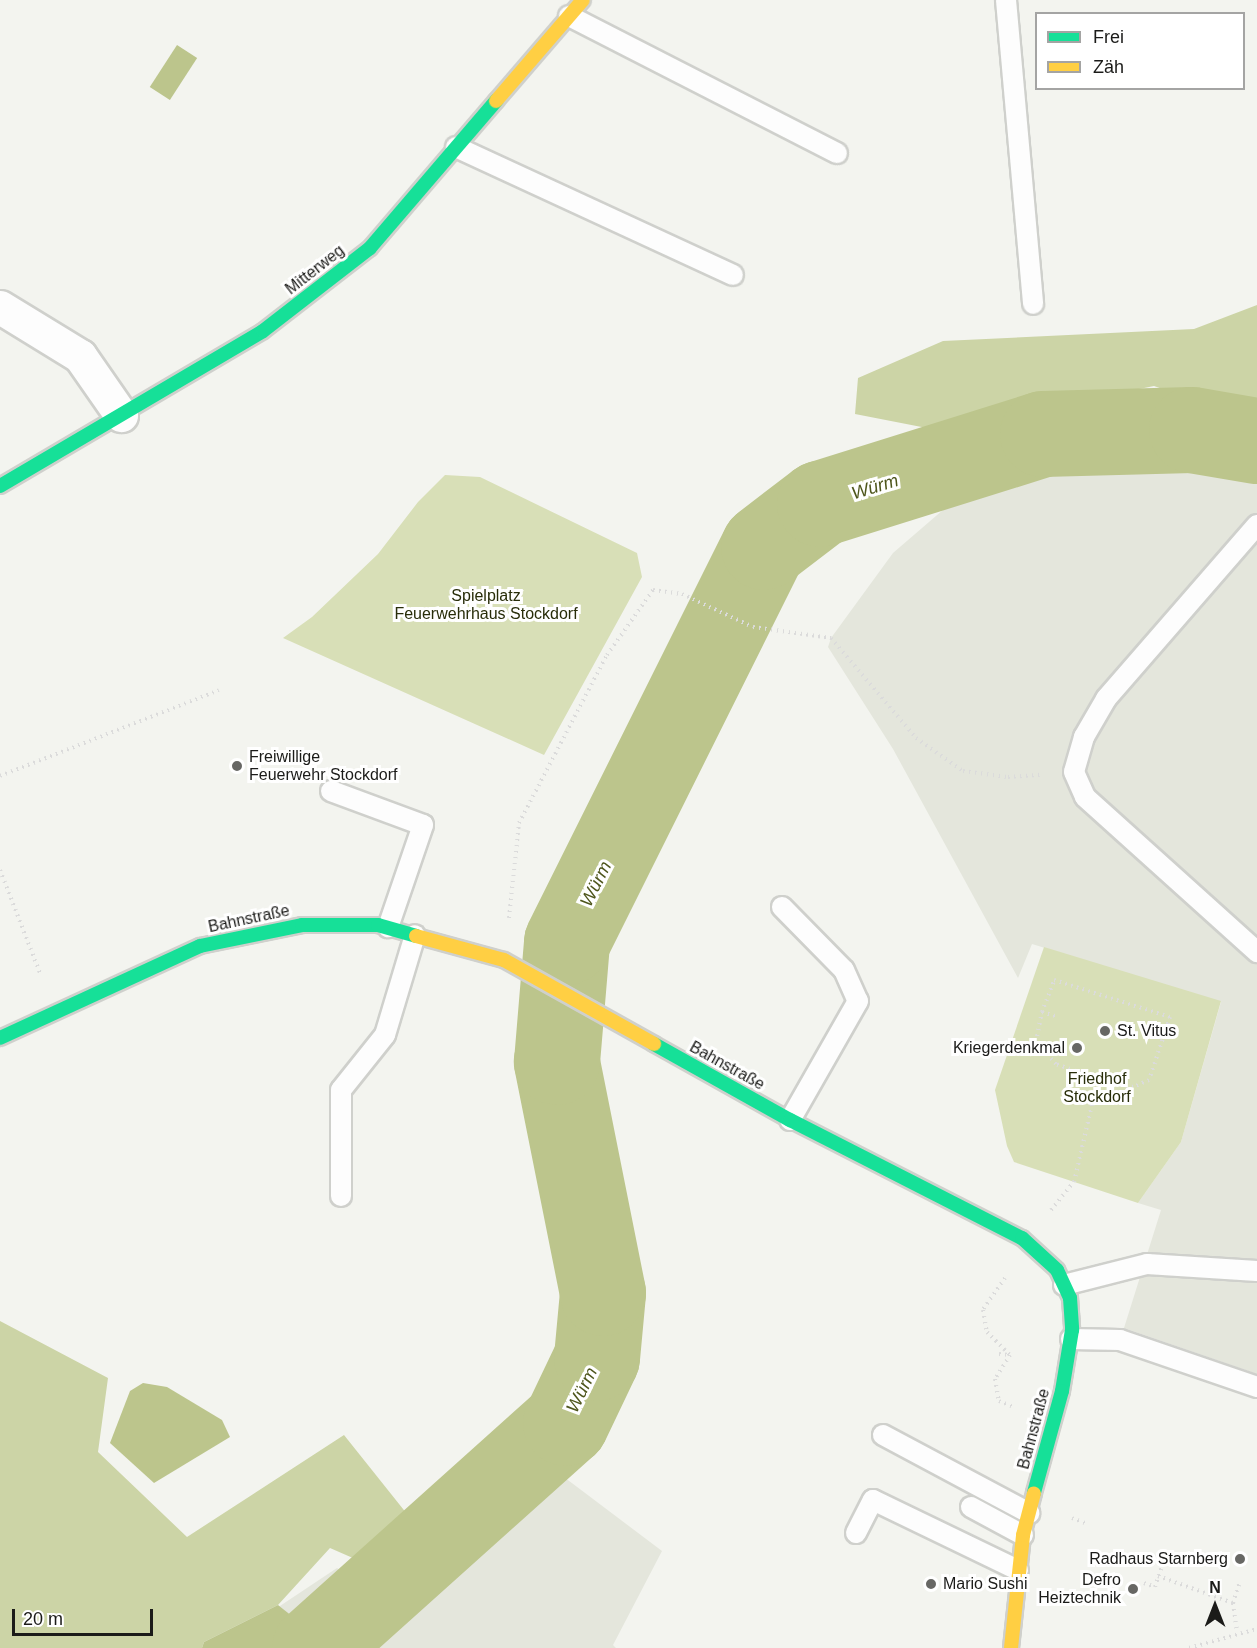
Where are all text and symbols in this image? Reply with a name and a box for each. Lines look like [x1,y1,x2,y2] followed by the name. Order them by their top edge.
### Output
[1035,12,1245,90] legend
[1093,27,1124,47] text: Frei
[1093,57,1124,77] text: Zäh
[282,241,348,299] street label: Mitterweg
[849,470,901,504] water label: Würm
[394,586,578,624] park label: Spielplatz Feuerwehrhaus Stockdorf
[249,747,398,785] place label: Freiwillige Feuerwehr Stockdorf
[230,759,244,773] marker: Freiwillige Feuerwehr Stockdorf
[575,858,617,910] water label: Würm
[207,901,291,937] street label: Bahnstraße
[1117,1021,1176,1041] place label: St. Vitus
[1098,1024,1112,1038] marker: St. Vitus
[686,1038,768,1094] street label: Bahnstraße
[953,1038,1065,1058] place label: Kriegerdenkmal
[1070,1041,1084,1055] marker: Kriegerdenkmal
[1063,1069,1131,1107] park label: Friedhof Stockdorf
[562,1364,602,1416] water label: Würm
[1014,1387,1054,1471] street label: Bahnstraße
[1089,1549,1228,1569] place label: Radhaus Starnberg
[1233,1552,1247,1566] marker: Radhaus Starnberg
[1038,1570,1121,1608] place label: Defro Heiztechnik
[943,1574,1027,1594] place label: Mario Sushi
[1185,1576,1245,1636] north arrow
[924,1577,938,1591] marker: Mario Sushi
[1209,1579,1221,1596] text: N
[1126,1582,1140,1596] marker: Defro Heiztechnik
[15,1597,156,1635] scale bar
[23,1609,63,1629] text: 20 m

